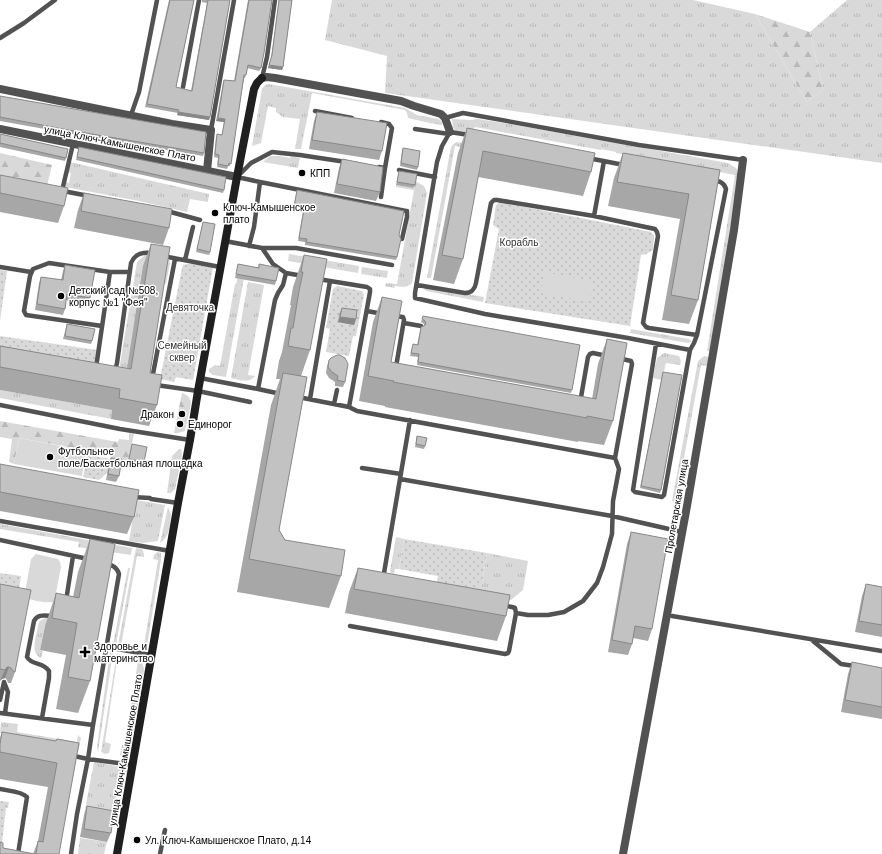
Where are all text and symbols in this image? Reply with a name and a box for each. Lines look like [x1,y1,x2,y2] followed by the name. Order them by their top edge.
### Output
[43,123,197,164] street label: улица Ключ-Камышенское Плато
[297,168,307,178] marker: КПП
[310,168,330,179] place label: КПП
[223,202,316,225] place label: Ключ-Камышенское плато
[210,208,220,218] marker: Ключ-Камышенское плато
[500,237,538,248] park label: Корабль
[69,285,158,308] place label: Детский сад №508, корпус №1 "Фея"
[56,291,66,301] marker: Детский сад №508, корпус №1 "Фея"
[166,302,215,313] park label: Девяточка
[157,340,207,363] park label: Семейный сквер
[141,409,174,420] place label: Дракон
[177,409,187,419] marker: Дракон
[175,419,185,429] marker: Единорог
[188,419,232,430] place label: Единорог
[58,446,203,469] place label: Футбольное поле/Баскетбольная площадка
[45,452,55,462] marker: Футбольное поле/Баскетбольная площадка
[663,458,690,554] street label: Пролетарская улица
[94,641,154,664] place label: Здоровье и материнство
[79,646,91,658] marker: Здоровье и материнство
[107,673,144,827] street label: улица Ключ-Камышенское Плато
[132,835,142,845] marker: Ул. Ключ-Камышенское Плато, д.14
[145,835,312,846] place label: Ул. Ключ-Камышенское Плато, д.14

